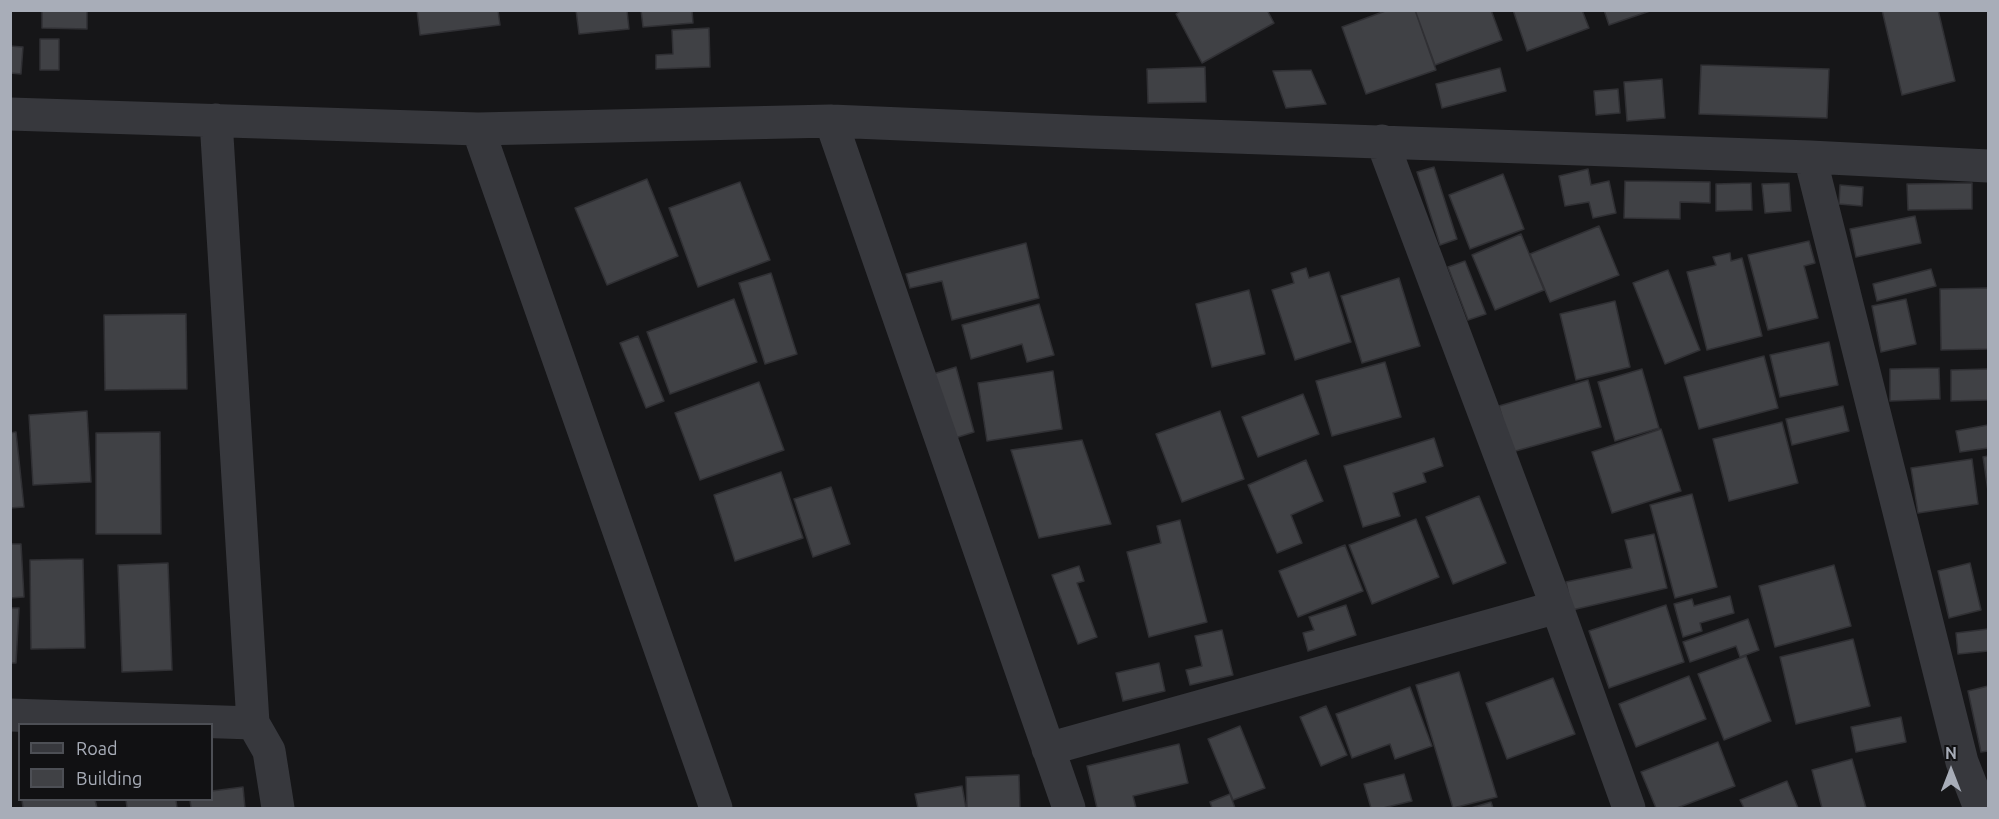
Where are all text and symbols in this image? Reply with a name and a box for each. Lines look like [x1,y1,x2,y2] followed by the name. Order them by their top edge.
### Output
[18,723,213,801] legend
[76,738,118,758] text: Road
[1921,741,1981,801] north arrow
[1945,744,1957,762] text: N
[76,768,142,788] text: Building

